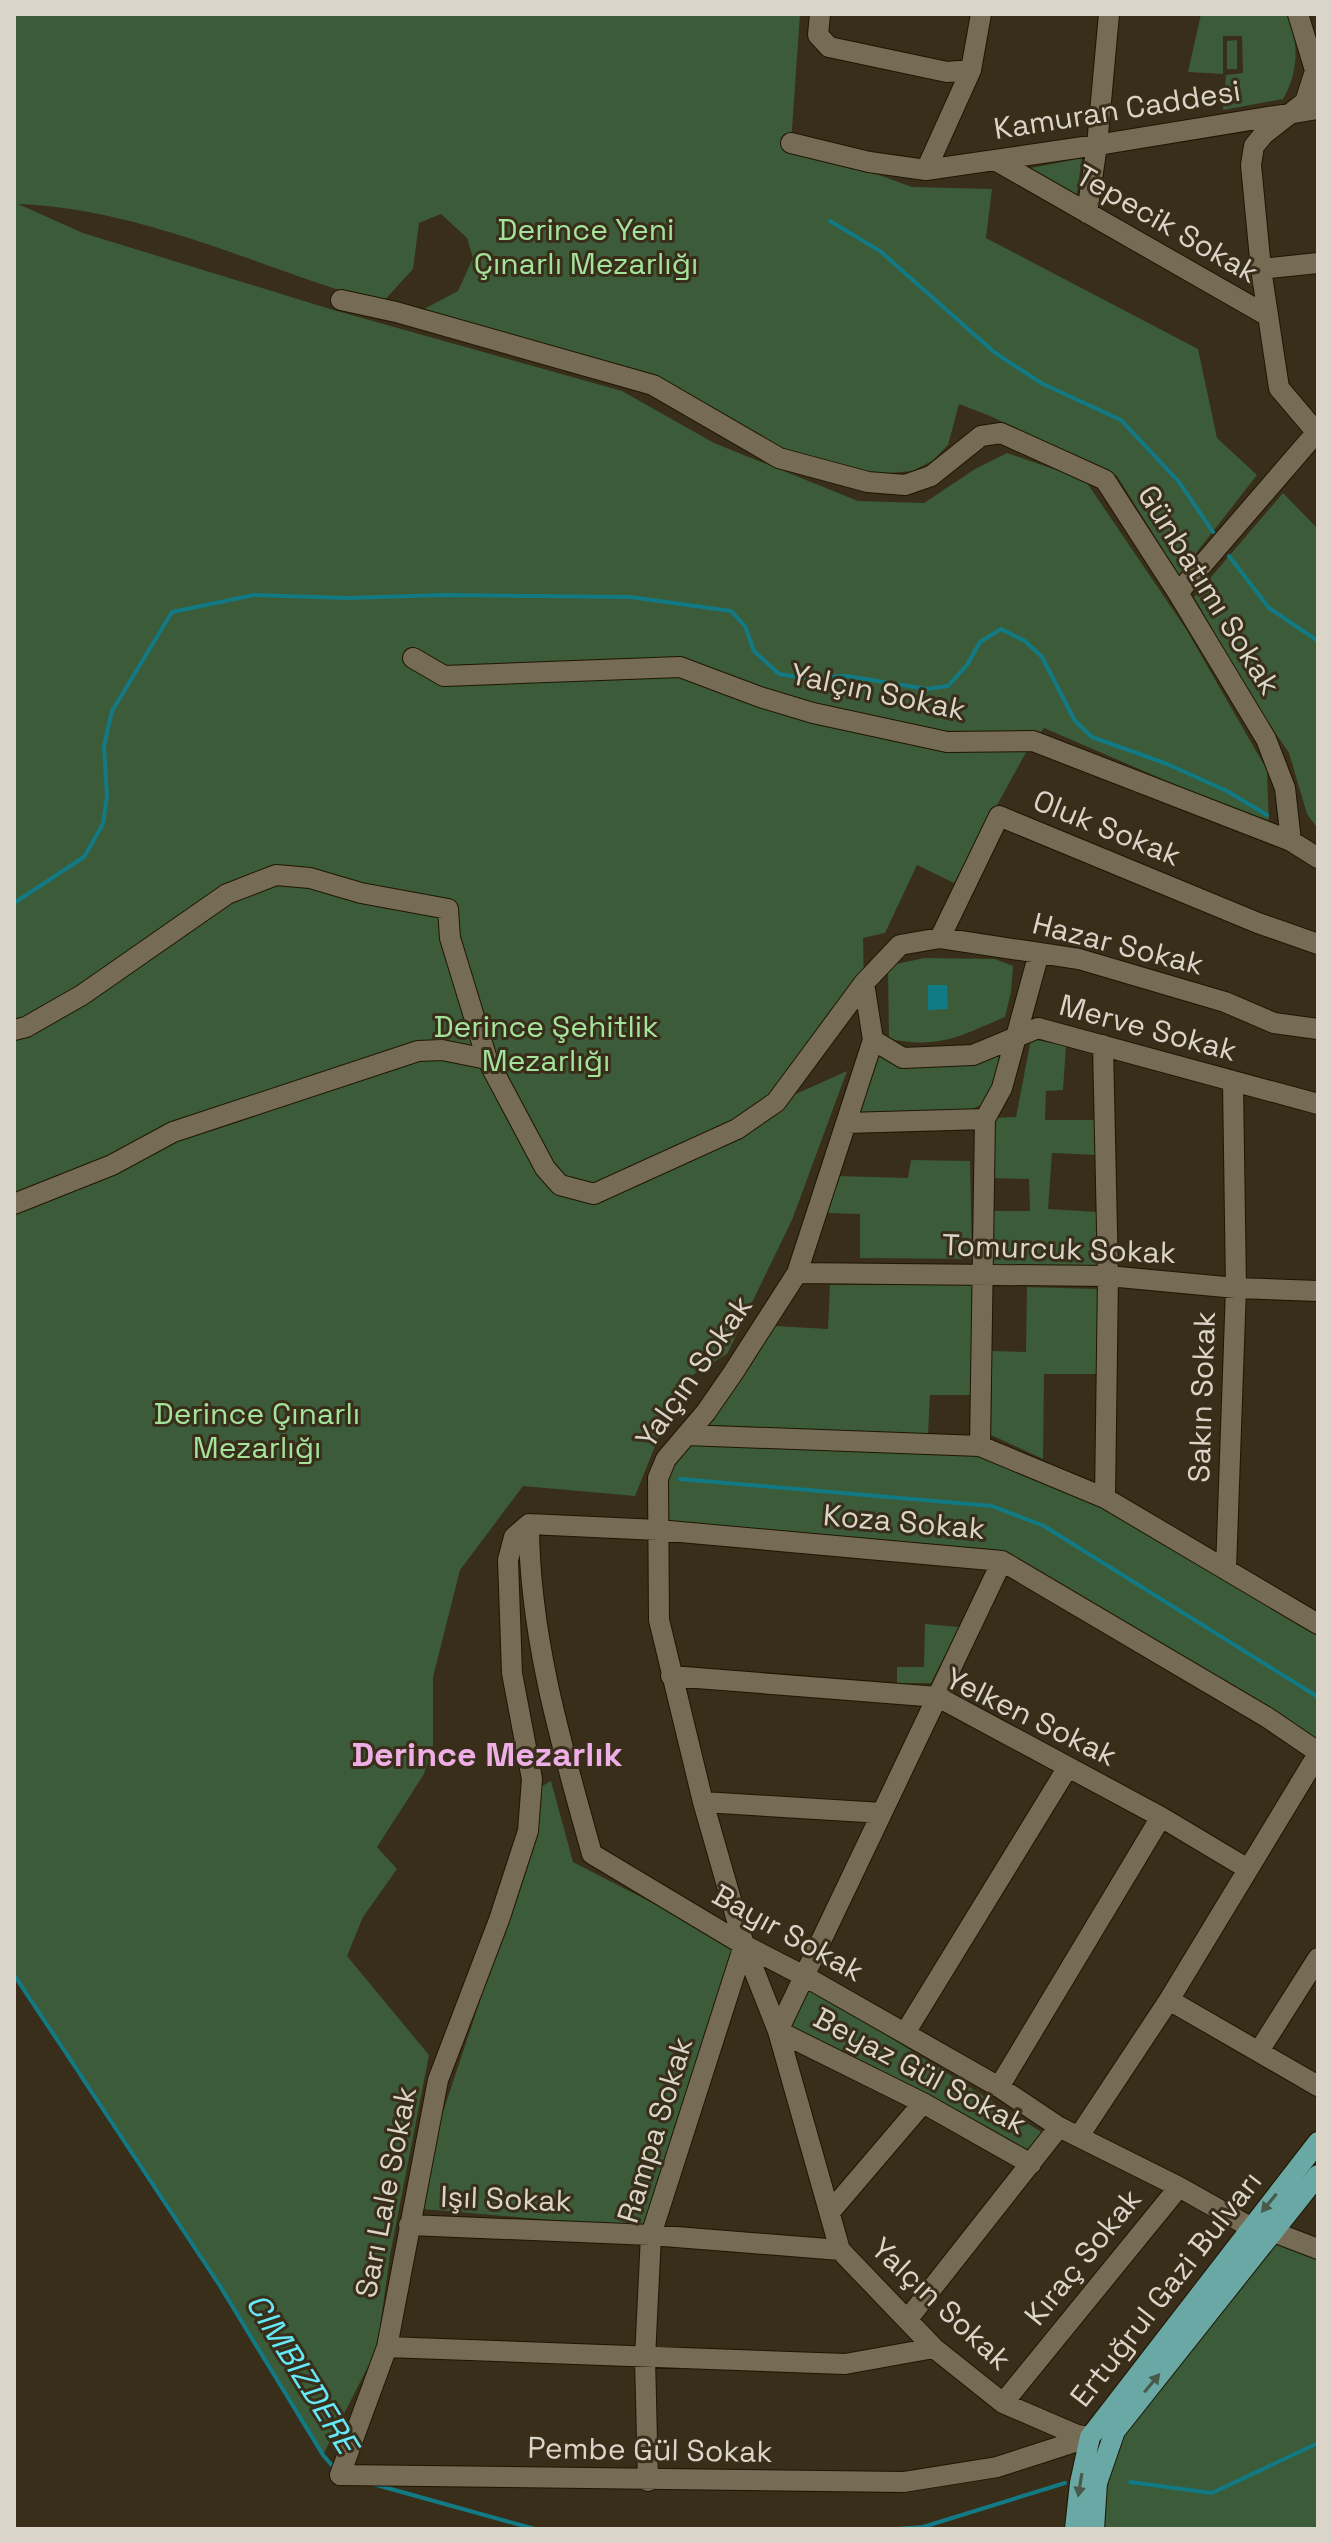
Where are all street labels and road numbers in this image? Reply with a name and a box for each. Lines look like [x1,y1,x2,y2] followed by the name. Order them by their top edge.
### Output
[991,71,1243,148] street label: Kamuran Caddesi
[1069,155,1266,292] street label: Tepecik Sokak
[1129,478,1290,702] street label: Günbatımı Sokak
[787,654,969,729] street label: Yalçın Sokak
[1028,780,1187,875] street label: Oluk Sokak
[1029,903,1208,984] street label: Hazar Sokak
[1055,985,1241,1070] street label: Merve Sokak
[941,1225,1177,1272] street label: Tomurcuk Sokak
[627,1288,761,1456] street label: Yalçın Sokak
[1179,1311,1224,1483] street label: Sakın Sokak
[822,1495,987,1548] street label: Koza Sokak
[939,1658,1123,1775] street label: Yelken Sokak
[706,1875,871,1990] street label: Bayır Sokak
[807,1998,1034,2143] street label: Beyaz Gül Sokak
[608,2032,701,2228] street label: Rampa Sokak
[346,2083,425,2301] street label: Sarı Lale Sokak
[1061,2163,1270,2415] street label: Ertuğrul Gazi Bulvarı
[440,2177,572,2220] street label: Işıl Sokak
[1016,2180,1150,2333] street label: Kıraç Sokak
[863,2229,1020,2379] street label: Yalçın Sokak
[527,2428,773,2471] street label: Pembe Gül Sokak

